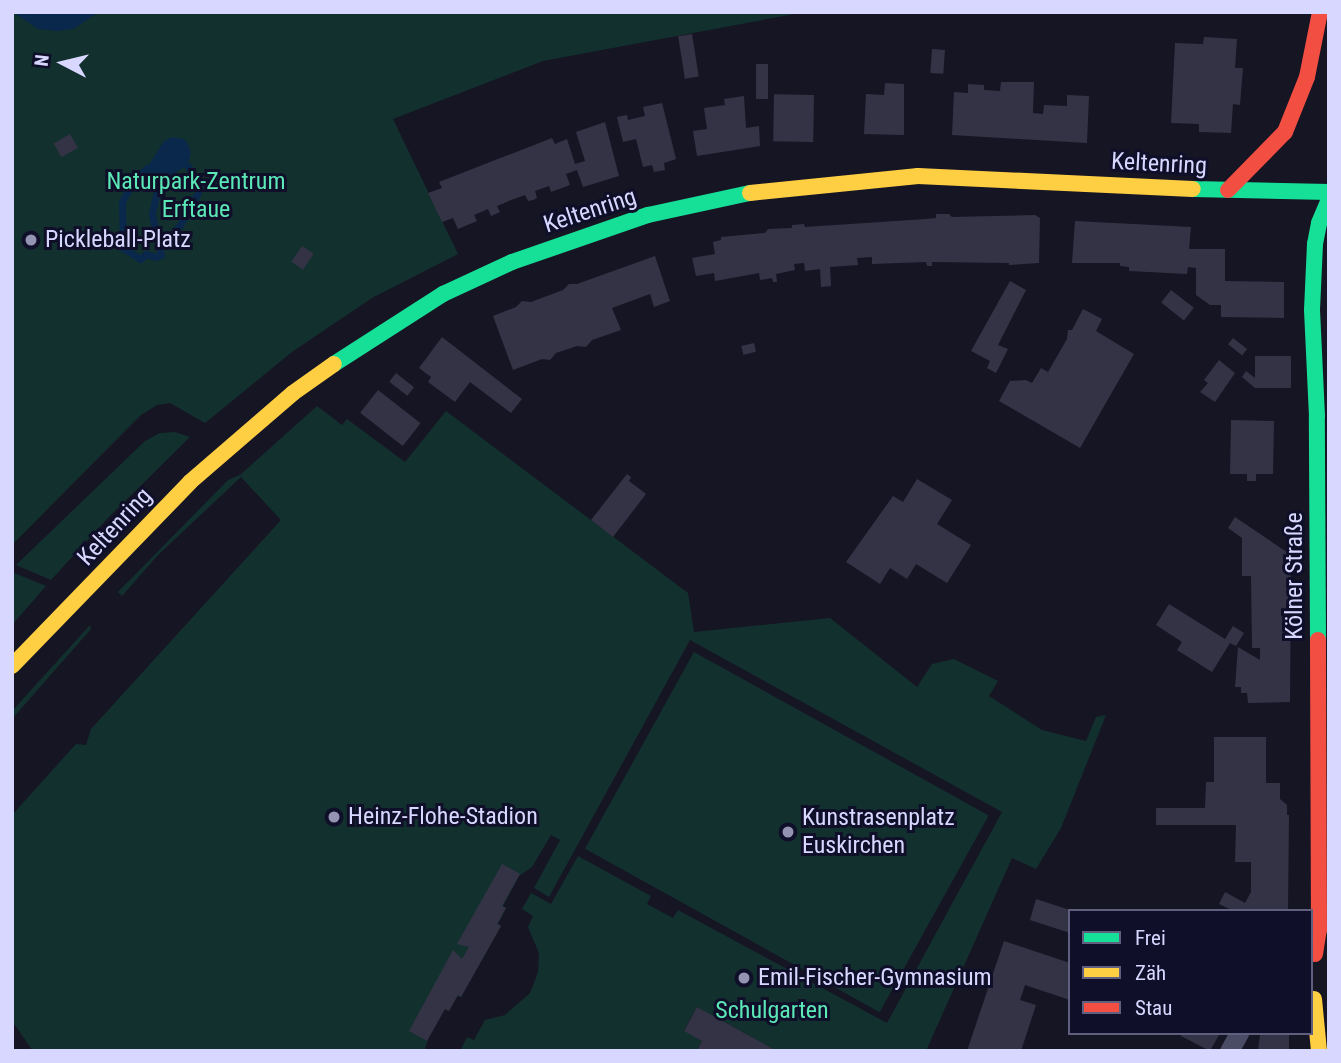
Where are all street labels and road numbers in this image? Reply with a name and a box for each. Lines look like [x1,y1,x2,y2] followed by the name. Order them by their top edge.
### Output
[1110,147,1208,181] street label: Keltenring
[540,183,640,239] street label: Keltenring
[72,482,158,572] street label: Keltenring
[1281,512,1309,640] street label: Kölner Straße

